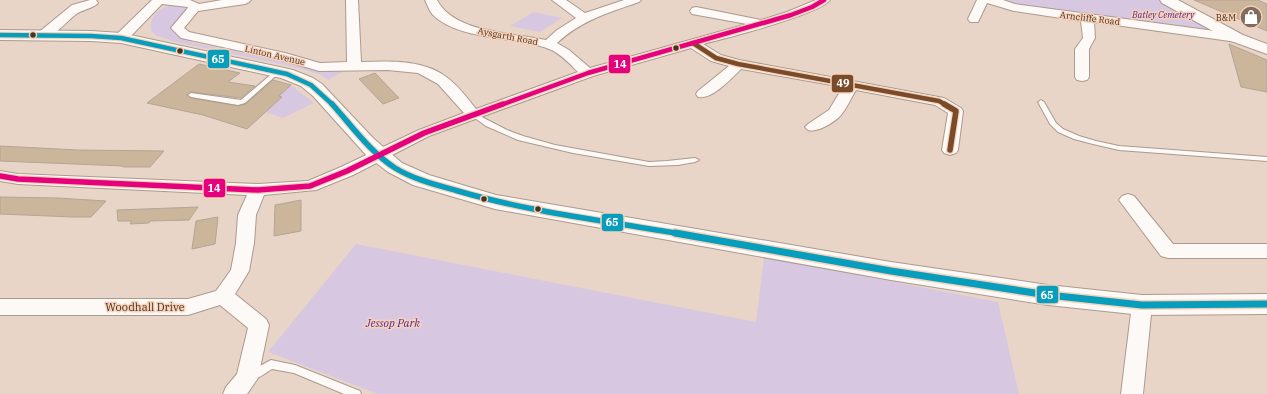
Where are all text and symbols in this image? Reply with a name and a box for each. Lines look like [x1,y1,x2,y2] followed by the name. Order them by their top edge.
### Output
[1238,4,1264,30] shop icon: B&M
[1059,9,1121,27] street label: Arncliffe Road
[1131,9,1195,20] park label: Batley Cemetery
[1216,12,1236,23] place label: B&M
[477,25,540,47] street label: Aysgarth Road
[28,30,38,40] unlabelled marker
[244,43,306,67] street label: Linton Avenue
[671,43,681,53] unlabelled marker
[175,46,185,56] unlabelled marker
[207,49,230,69] line badge: 65
[211,52,225,66] text: 65
[608,54,631,74] line badge: 14
[613,57,627,71] text: 14
[831,74,854,93] line badge: 49
[836,76,850,90] text: 49
[203,178,226,198] line badge: 14
[207,181,221,195] text: 14
[479,194,489,204] unlabelled marker
[533,204,543,214] unlabelled marker
[601,213,624,232] line badge: 65
[605,215,619,229] text: 65
[1036,285,1059,304] line badge: 65
[1040,288,1054,302] text: 65
[105,300,185,314] street label: Woodhall Drive
[365,316,420,330] park label: Jessop Park

